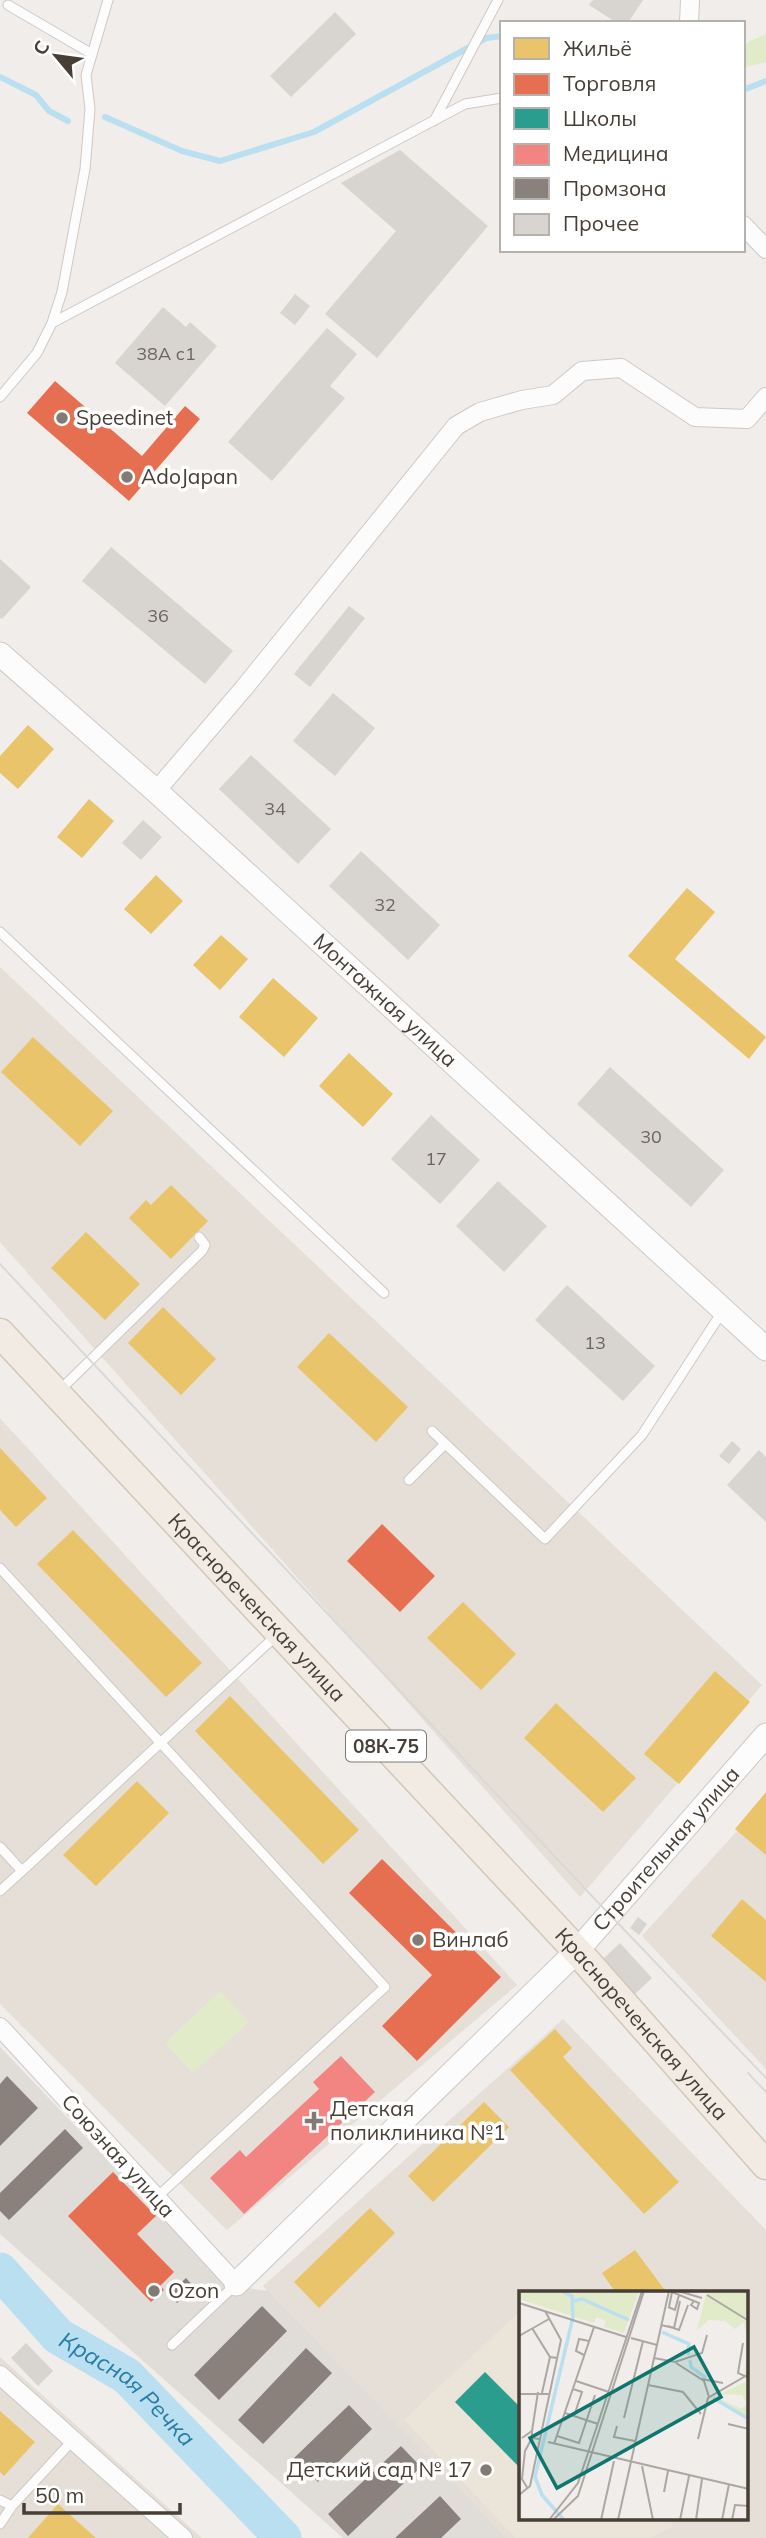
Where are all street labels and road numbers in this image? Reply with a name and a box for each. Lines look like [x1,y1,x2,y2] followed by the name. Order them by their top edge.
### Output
[308,927,463,1072] street label: Монтажная улица
[163,1508,352,1707] street label: Краснореченская улица
[346,1730,426,1762] road number: 08К-75
[586,1761,744,1936] street label: Строительная улица
[550,1922,734,2125] street label: Краснореченская улица
[57,2088,181,2222] street label: Союзная улица

